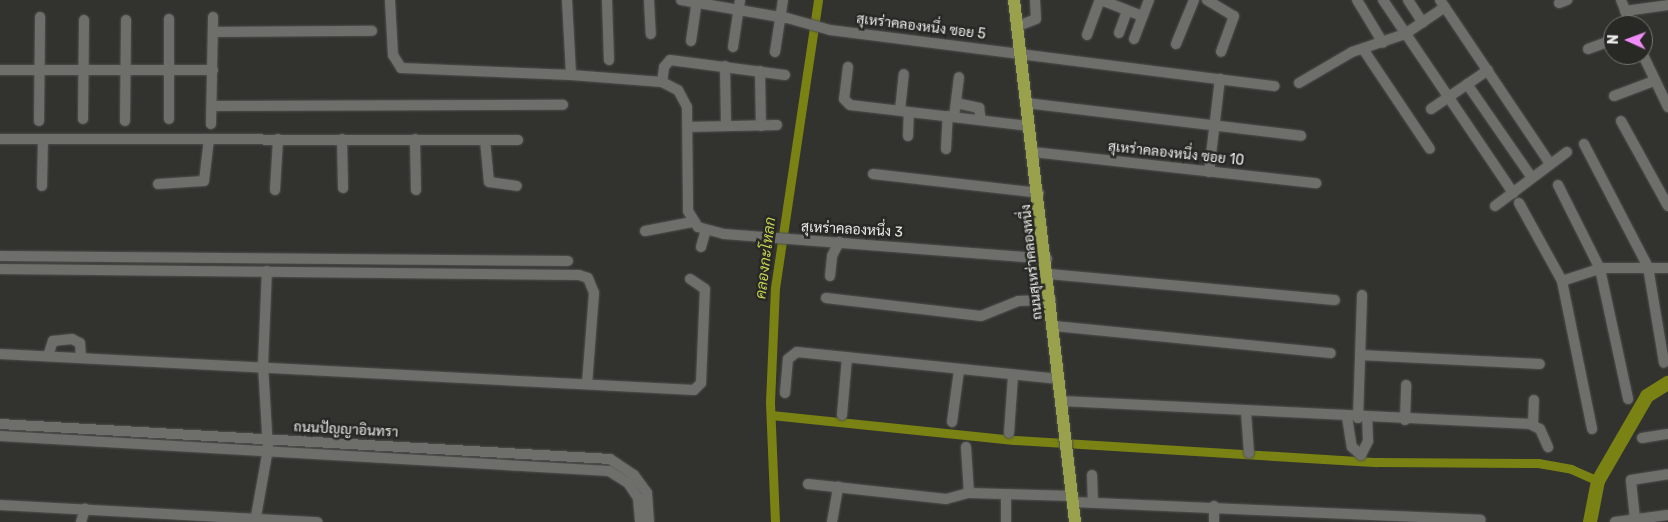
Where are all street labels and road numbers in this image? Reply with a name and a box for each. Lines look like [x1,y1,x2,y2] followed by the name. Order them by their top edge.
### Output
[855,11,987,43] street label: สุเหร่าคลองหนึ่ง ซอย 5
[1107,138,1245,170] street label: สุเหร่าคลองหนึ่ง ซอย 10
[1018,203,1046,321] street label: ถนนสุเหร่าคลองหนึ่ง
[801,219,903,241] street label: สุเหร่าคลองหนึ่ง 3
[293,419,399,441] street label: ถนนปัญญาอินทรา

